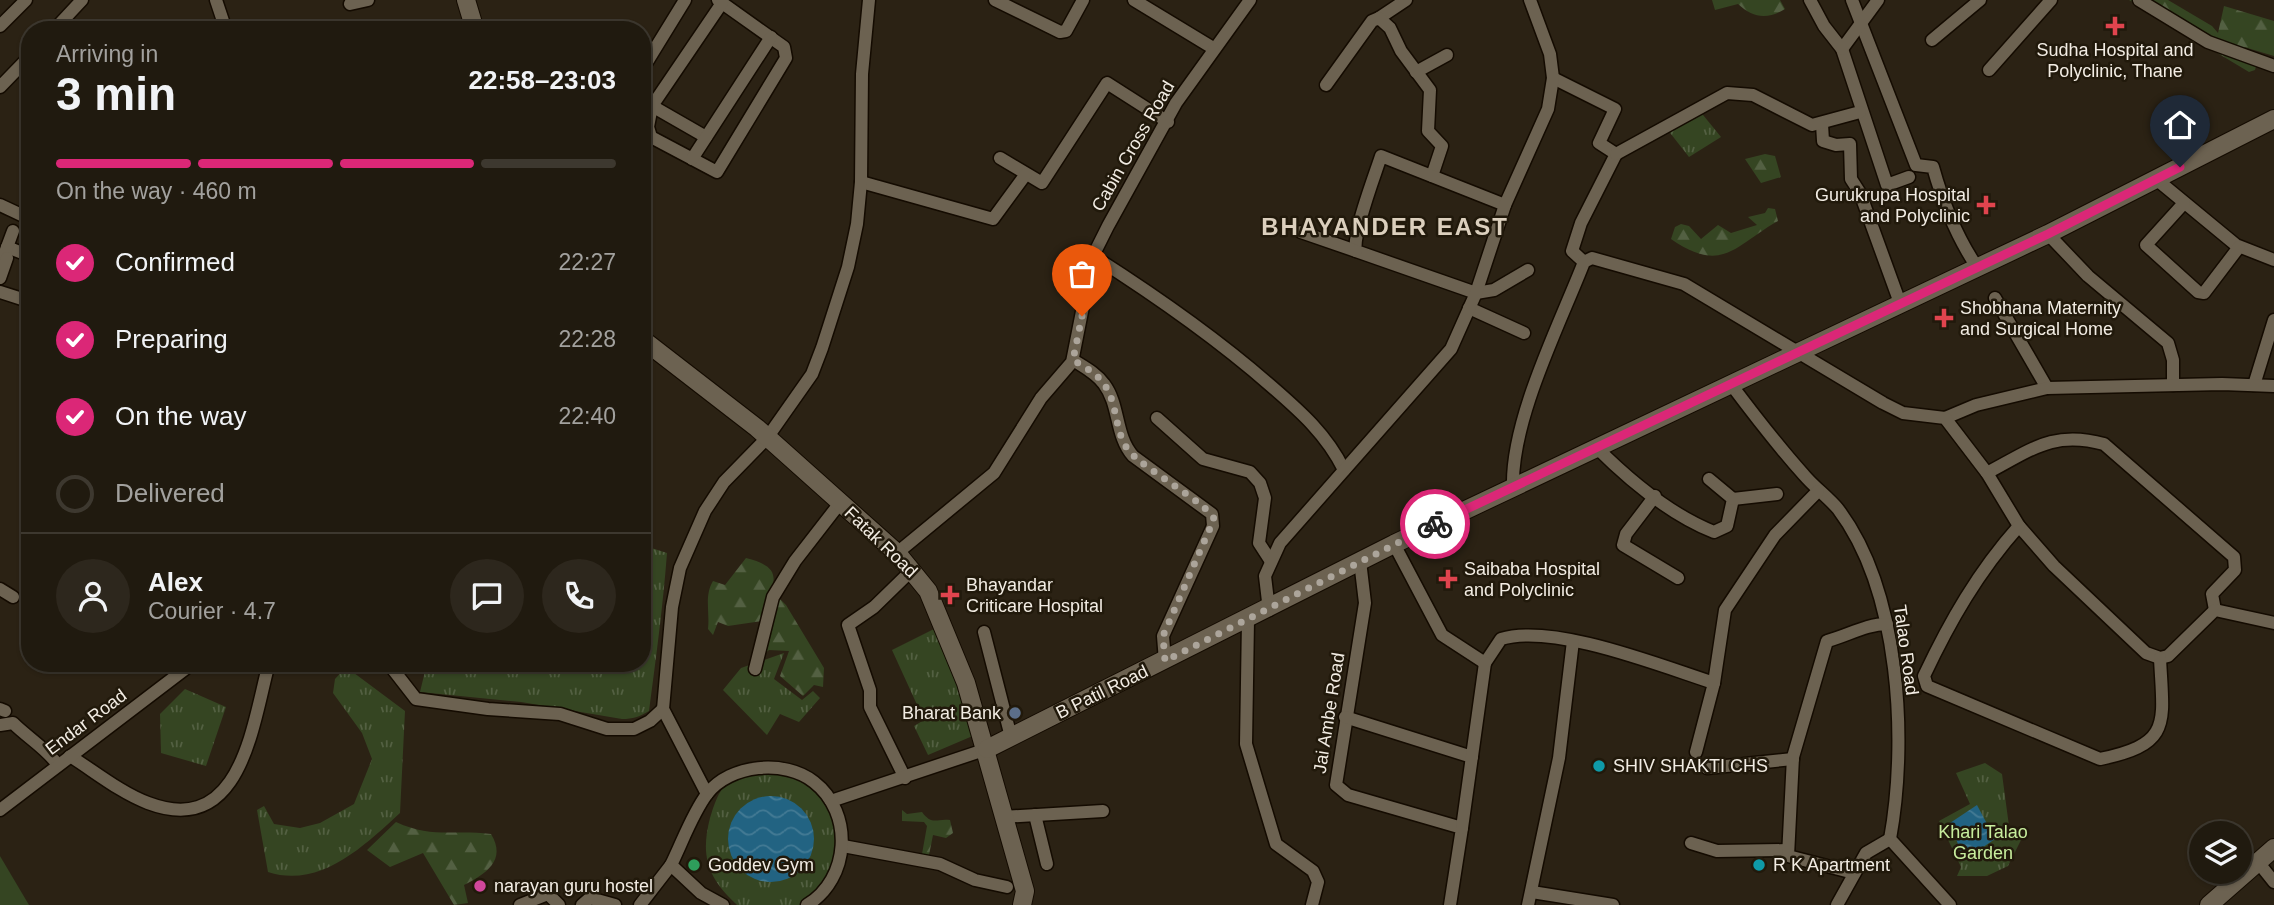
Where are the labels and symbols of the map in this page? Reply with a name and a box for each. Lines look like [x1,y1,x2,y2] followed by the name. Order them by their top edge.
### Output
[2105,16,2125,36] marker: Sudha Hospital and Polyclinic, Thane
[2036,40,2194,81] place label: Sudha Hospital and Polyclinic, Thane
[1088,77,1178,215] street label: Cabin Cross Road
[2150,95,2210,167] pin
[1815,185,1970,226] place label: Gurukrupa Hospital and Polyclinic
[1976,195,1996,215] marker: Gurukrupa Hospital and Polyclinic
[1261,213,1509,240] district label: BHAYANDER EAST
[1052,244,1112,316] pin
[1960,298,2121,339] place label: Shobhana Maternity and Surgical Home
[1934,308,1954,328] marker: Shobhana Maternity and Surgical Home
[1400,489,1470,559] courier
[841,502,921,582] street label: Fatak Road
[1464,559,1600,600] place label: Saibaba Hospital and Polyclinic
[1438,569,1458,589] marker: Saibaba Hospital and Polyclinic
[966,575,1103,616] place label: Bhayandar Criticare Hospital
[940,585,960,605] marker: Bhayandar Criticare Hospital
[1890,604,1922,696] street label: Talao Road
[1310,651,1348,775] street label: Jai Ambe Road
[1053,661,1151,723] street label: B Patil Road
[42,685,130,759] street label: Endar Road
[902,703,1002,723] place label: Bharat Bank
[1007,705,1023,721] marker: Bharat Bank
[1613,756,1768,776] place label: SHIV SHAKTI CHS
[1591,758,1607,774] marker: SHIV SHAKTI CHS
[1938,822,2028,863] park label: Khari Talao Garden
[708,855,814,875] place label: Goddev Gym
[1773,855,1890,875] place label: R K Apartment
[686,857,702,873] marker: Goddev Gym
[1751,857,1767,873] marker: R K Apartment
[494,876,653,896] place label: narayan guru hostel
[472,878,488,894] marker: narayan guru hostel

